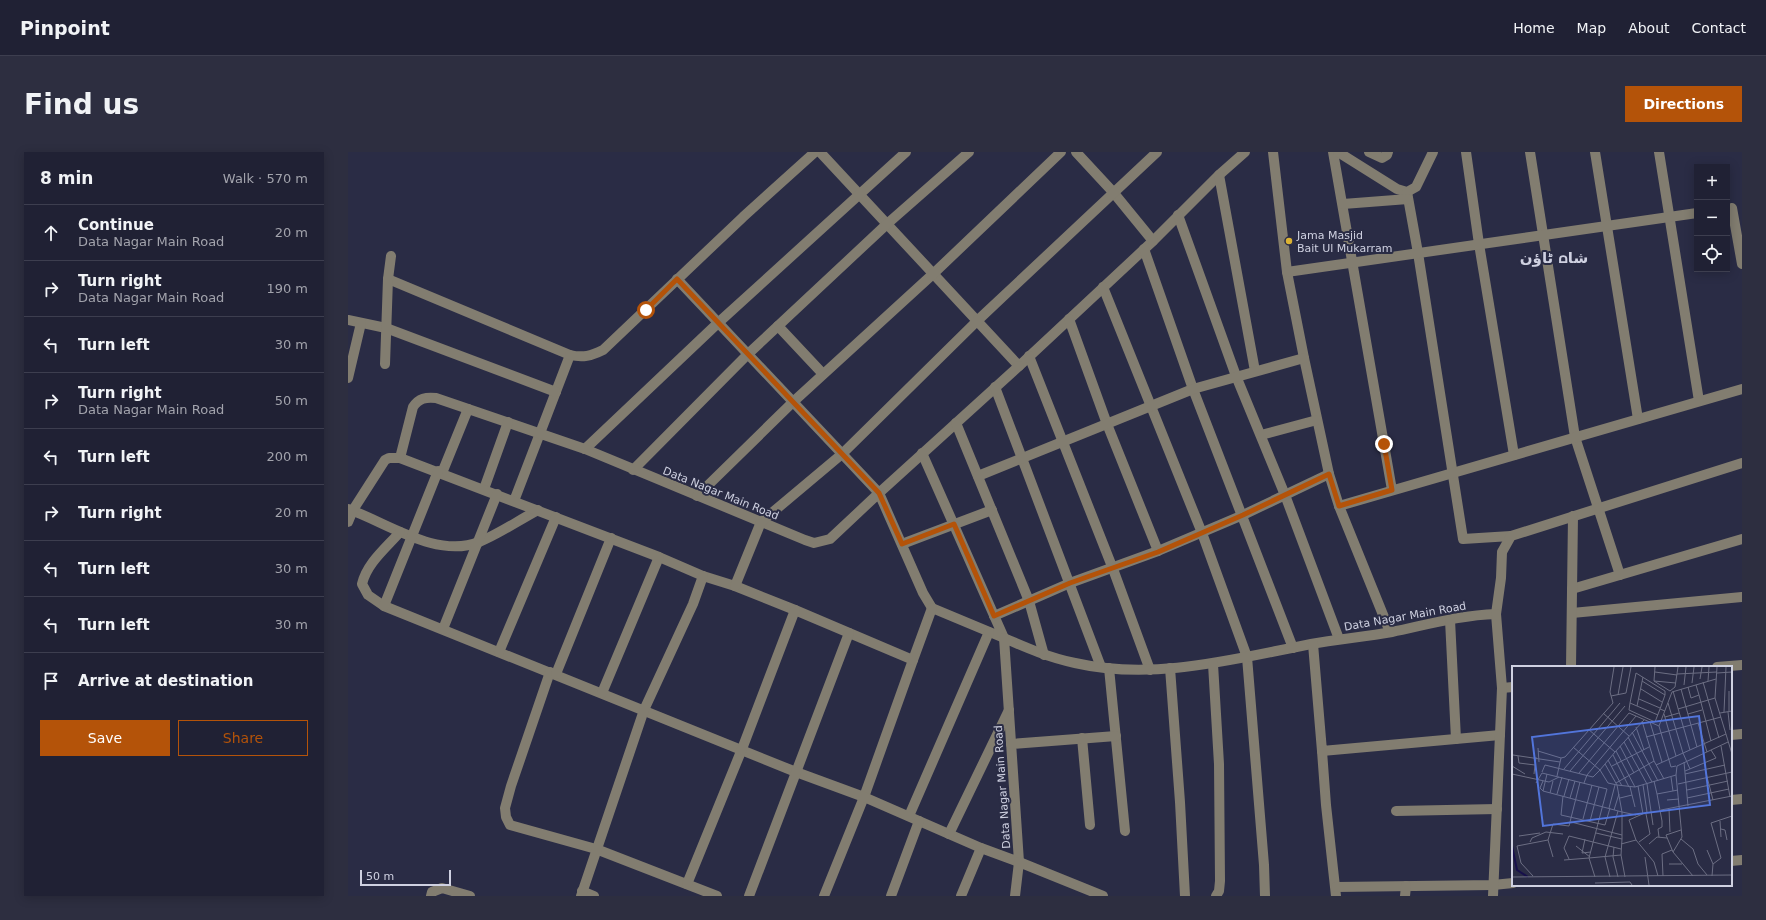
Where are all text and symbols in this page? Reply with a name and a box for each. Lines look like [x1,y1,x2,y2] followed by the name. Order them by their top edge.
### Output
[20,17,110,39] text: Pinpoint
[1513,20,1555,36] text: Home
[1577,20,1606,36] text: Map
[1628,20,1670,36] text: About
[1692,20,1746,36] text: Contact
[1625,86,1742,122] button: Directions
[24,88,139,121] text: Find us
[1694,164,1730,272] map controls
[1694,164,1730,200] button: +
[40,168,93,188] text: 8 min
[223,171,308,186] text: Walk · 570 m
[1694,200,1730,236] button: −
[78,216,154,234] text: Continue
[40,222,62,244] icon: ahead
[275,225,308,240] text: 20 m
[1296,229,1392,255] place label: Jama Masjid Bait Ul Mukarram
[78,234,224,249] text: Data Nagar Main Road
[1284,236,1294,246] marker: Jama Masjid Bait Ul Mukarram
[1694,236,1730,272] button: locate
[1520,249,1588,267] district label: شاہ ٹاؤن
[78,272,162,290] text: Turn right
[40,278,62,300] icon: right
[266,281,308,296] text: 190 m
[78,290,224,305] text: Data Nagar Main Road
[637,301,655,319] route start
[40,334,62,356] icon: left
[78,336,150,354] text: Turn left
[275,337,308,352] text: 30 m
[78,384,162,402] text: Turn right
[40,390,62,412] icon: right
[275,393,308,408] text: 50 m
[78,402,224,417] text: Data Nagar Main Road
[1375,435,1393,453] route end
[40,446,62,468] icon: left
[78,448,150,466] text: Turn left
[266,449,308,464] text: 200 m
[661,464,781,523] street label: Data Nagar Main Road
[40,502,62,524] icon: right
[78,504,162,522] text: Turn right
[275,505,308,520] text: 20 m
[40,558,62,580] icon: left
[78,560,150,578] text: Turn left
[275,561,308,576] text: 30 m
[1343,599,1467,634] street label: Data Nagar Main Road
[40,614,62,636] icon: left
[78,616,150,634] text: Turn left
[275,617,308,632] text: 30 m
[1512,666,1732,886] inset map
[40,670,62,692] icon: arrive
[78,672,253,690] text: Arrive at destination
[40,720,170,756] button: Save
[178,720,308,756] button: Share
[992,725,1013,849] street label: Data Nagar Main Road
[360,868,451,887] scale bar
[366,870,394,883] text: 50 m

